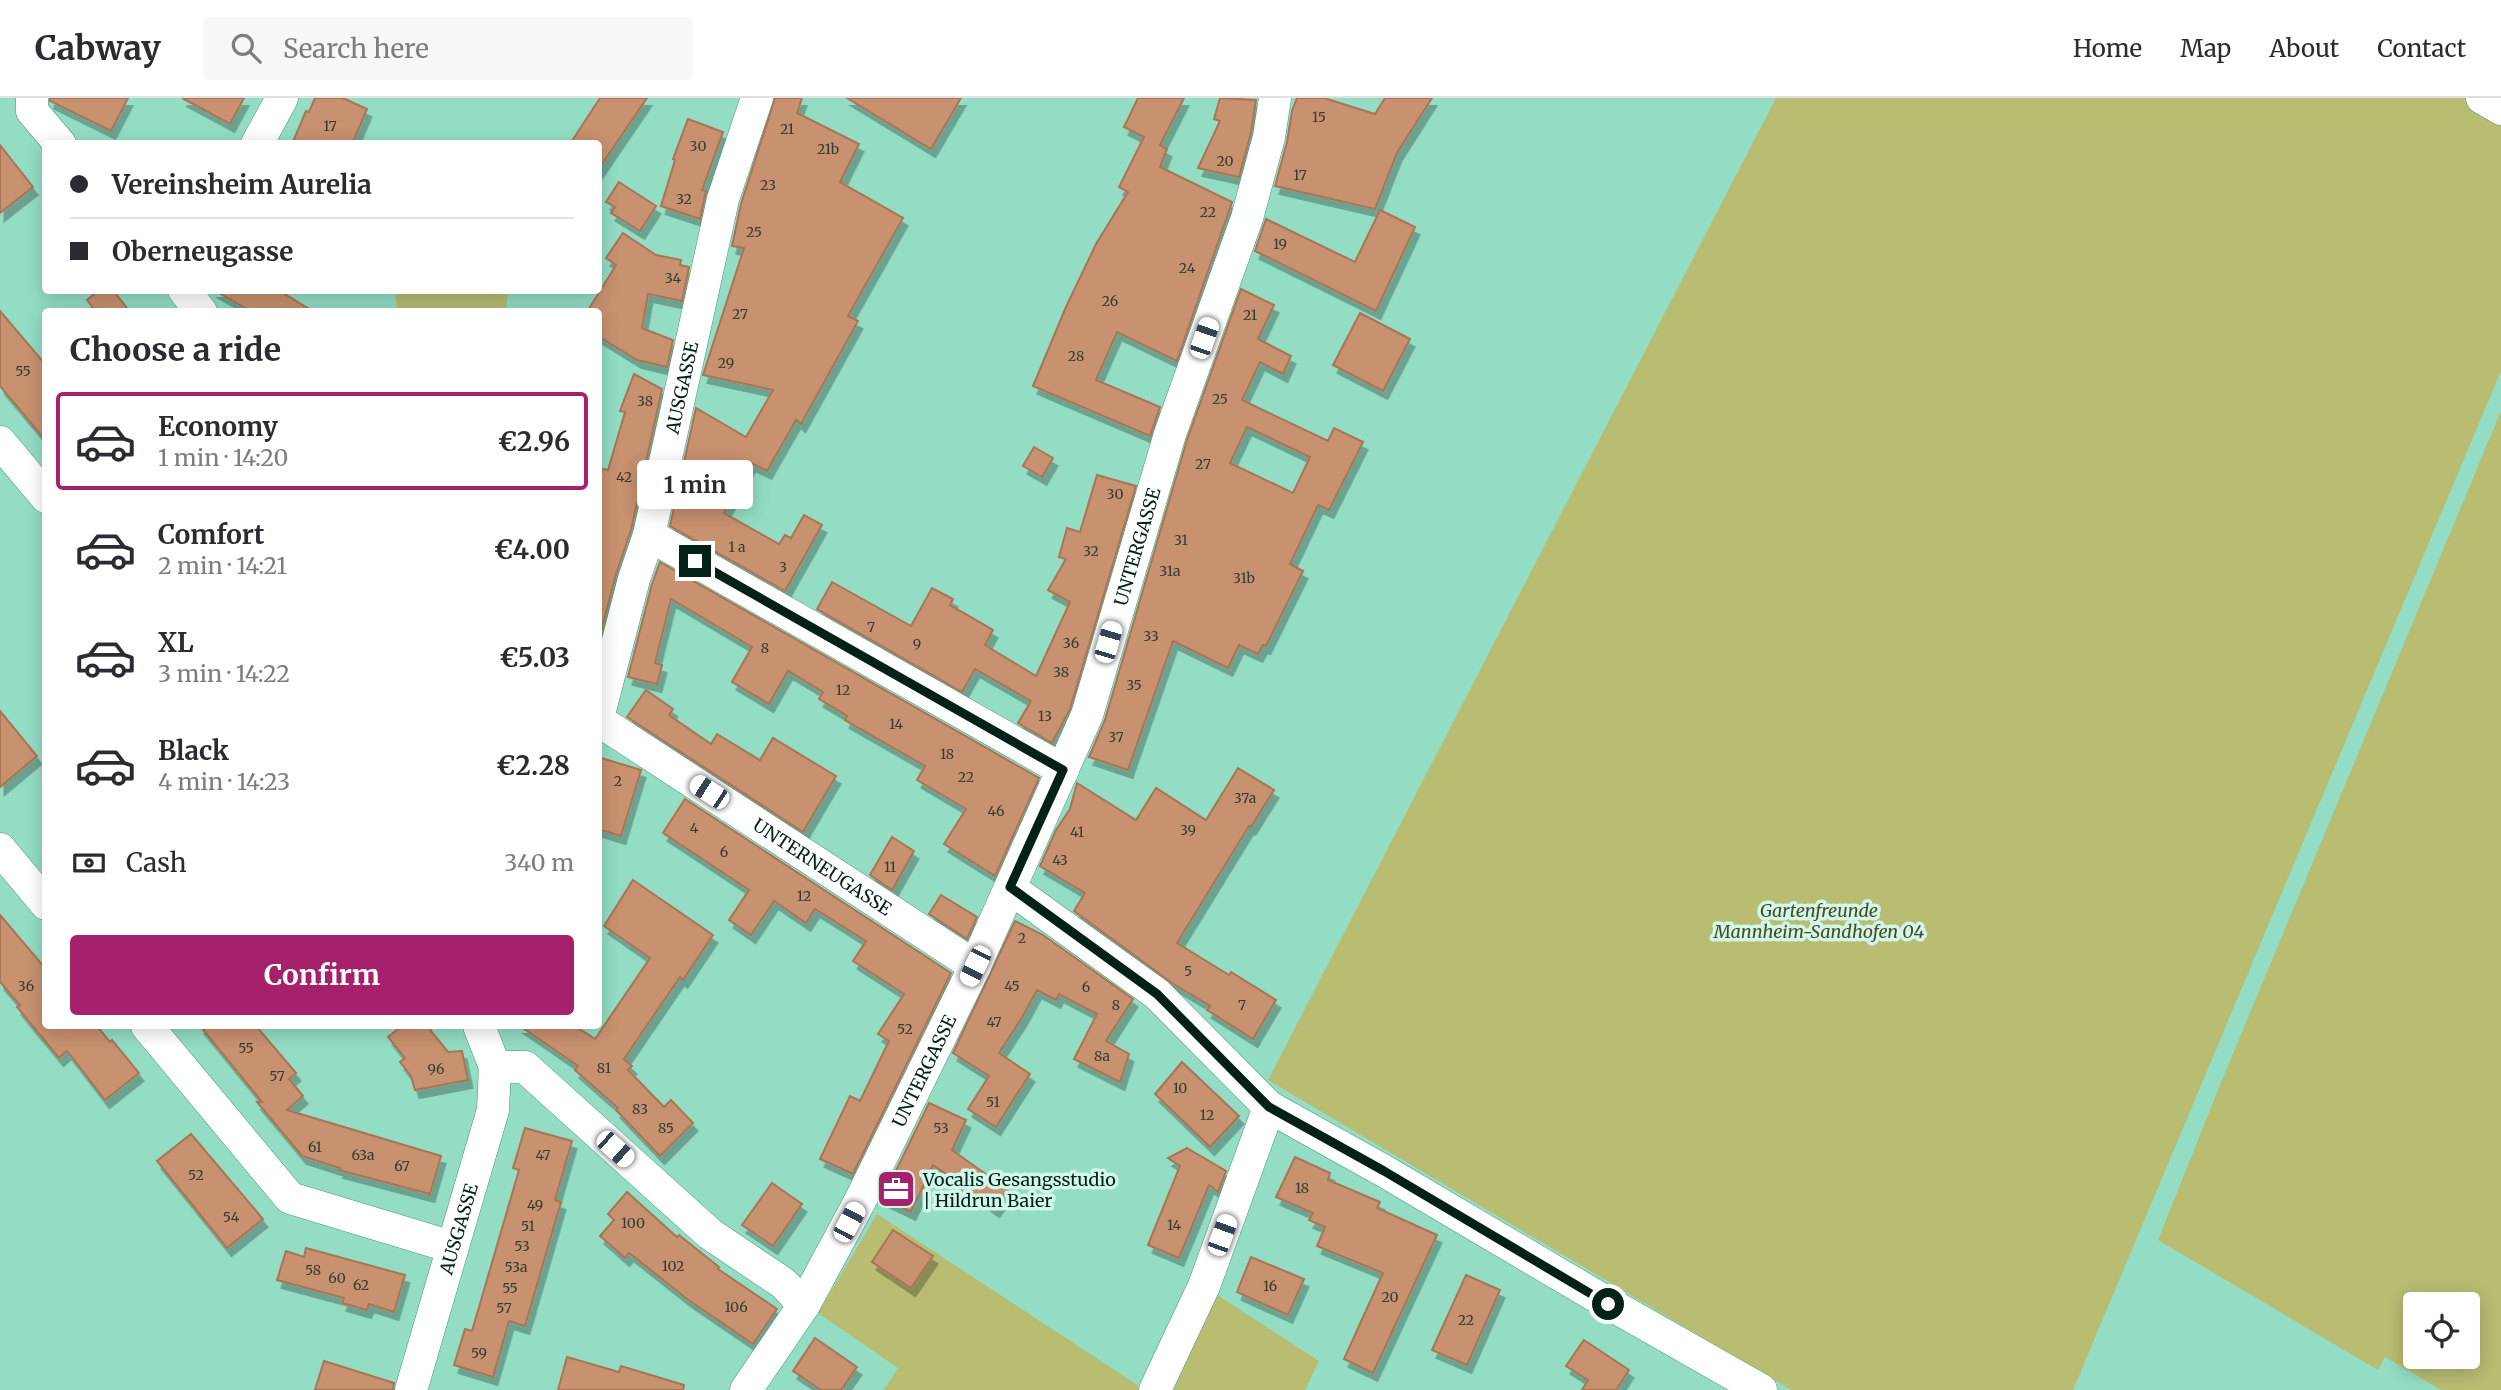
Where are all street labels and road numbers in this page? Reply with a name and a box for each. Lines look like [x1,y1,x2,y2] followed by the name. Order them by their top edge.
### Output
[660,339,703,437] street label: AUSGASSE
[1108,484,1165,608] street label: UNTERGASSE
[749,813,897,920] street label: UNTERNEUGASSE
[887,1010,961,1131] street label: UNTERGASSE
[434,1180,483,1278] street label: AUSGASSE

